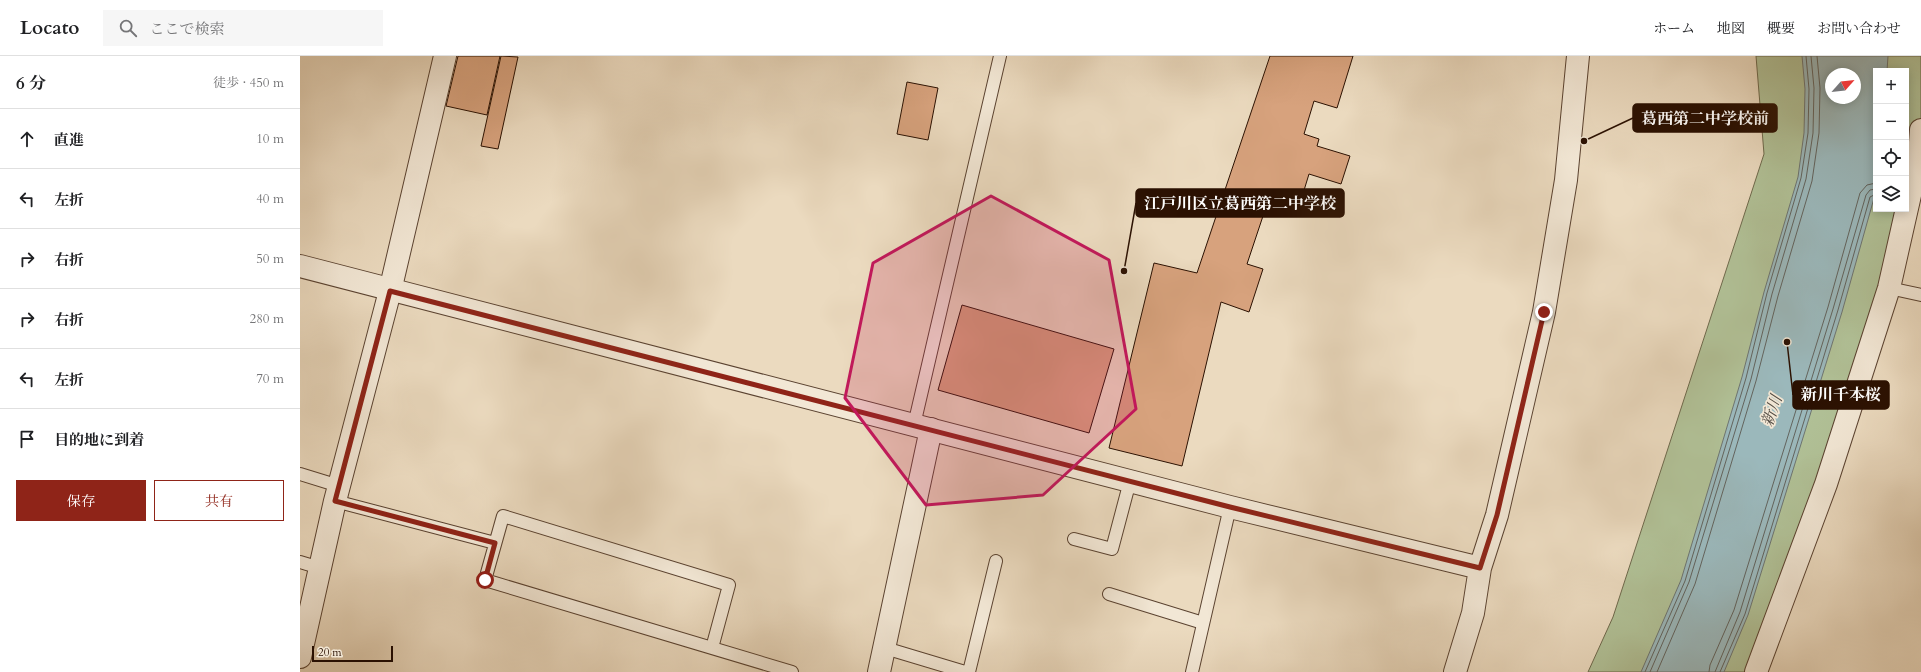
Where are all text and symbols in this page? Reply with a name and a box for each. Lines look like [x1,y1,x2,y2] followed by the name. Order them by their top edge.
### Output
[103,10,383,46] search box
[20,15,79,41] text: Locato
[117,17,139,39] icon: search
[149,19,224,39] text: ここで検索
[1653,19,1695,38] text: ホーム
[1717,19,1745,38] text: 地図
[1767,19,1795,38] text: 概要
[1817,19,1901,38] text: お問い合わせ
[1825,68,1861,104] north arrow
[1873,68,1909,212] map controls
[1873,68,1909,104] button: +
[16,72,46,95] text: 6 分
[213,74,284,92] text: 徒歩 · 450 m
[1633,104,1777,132] callout: 葛西第二中学校前
[1873,104,1909,140] button: −
[1641,108,1769,130] text: 葛西第二中学校前
[16,128,38,150] icon: ahead
[54,130,84,150] text: 直進
[256,130,284,148] text: 10 m
[1873,140,1909,176] button: locate
[1873,176,1909,212] button: layers
[16,188,38,210] icon: left
[1136,189,1344,217] callout: 江戸川区立葛西第二中学校
[54,190,84,210] text: 左折
[256,190,284,208] text: 40 m
[1144,193,1337,215] text: 江戸川区立葛西第二中学校
[16,248,38,270] icon: right
[54,250,84,270] text: 右折
[256,250,284,268] text: 50 m
[1535,303,1553,321] route end
[16,308,38,330] icon: right
[54,310,84,330] text: 右折
[250,310,284,328] text: 280 m
[16,368,38,390] icon: left
[54,370,84,390] text: 左折
[256,370,284,388] text: 70 m
[1793,381,1889,409] callout: 新川千本桜
[1800,384,1881,406] text: 新川千本桜
[1756,390,1788,430] water label: 新川
[16,428,38,450] icon: arrive
[54,430,144,450] text: 目的地に到着
[16,480,146,521] button: 保存
[154,480,284,521] button: 共有
[476,571,494,589] route start
[312,644,393,663] scale bar
[318,645,342,660] text: 20 m

